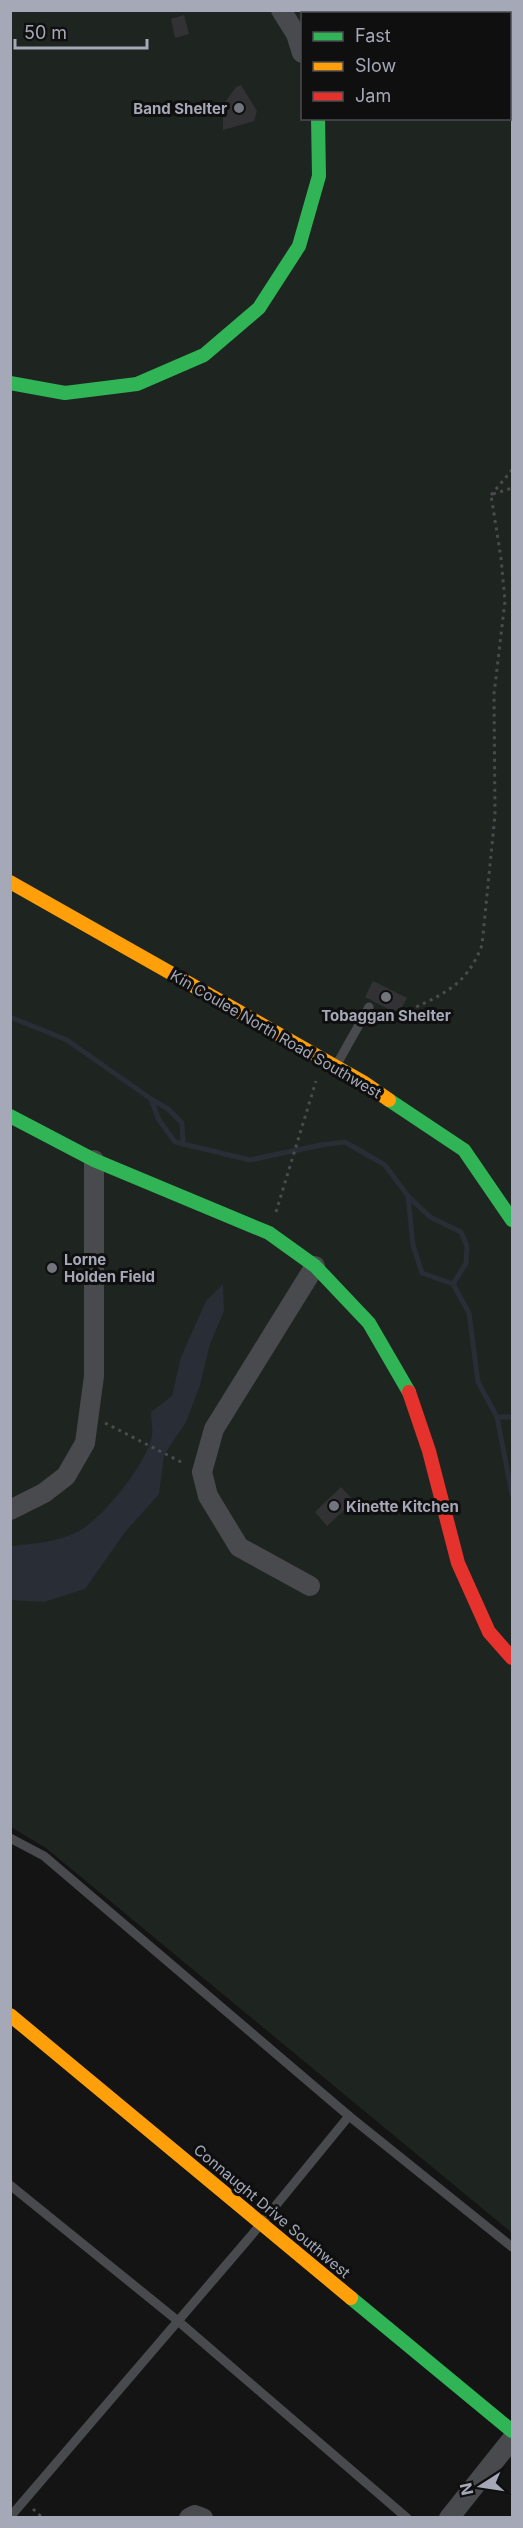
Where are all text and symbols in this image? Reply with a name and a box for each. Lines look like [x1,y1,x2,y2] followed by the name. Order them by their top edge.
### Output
[15,12,147,50] scale bar
[301,12,511,120] legend
[24,22,67,43] text: 50 m
[355,25,391,46] text: Fast
[355,55,396,76] text: Slow
[355,85,391,106] text: Jam
[133,99,227,118] place label: Band Shelter
[232,101,246,115] marker: Band Shelter
[167,966,385,1102] street label: Kin Coulee North Road Southwest
[379,990,393,1004] marker: Tobaggan Shelter
[321,1006,451,1025] place label: Tobaggan Shelter
[64,1250,155,1286] place label: Lorne Holden Field
[45,1261,59,1275] marker: Lorne Holden Field
[346,1497,459,1516] place label: Kinette Kitchen
[327,1499,341,1513] marker: Kinette Kitchen
[190,2140,354,2282] street label: Connaught Drive Southwest
[451,2456,511,2516] north arrow
[455,2481,477,2497] text: N

